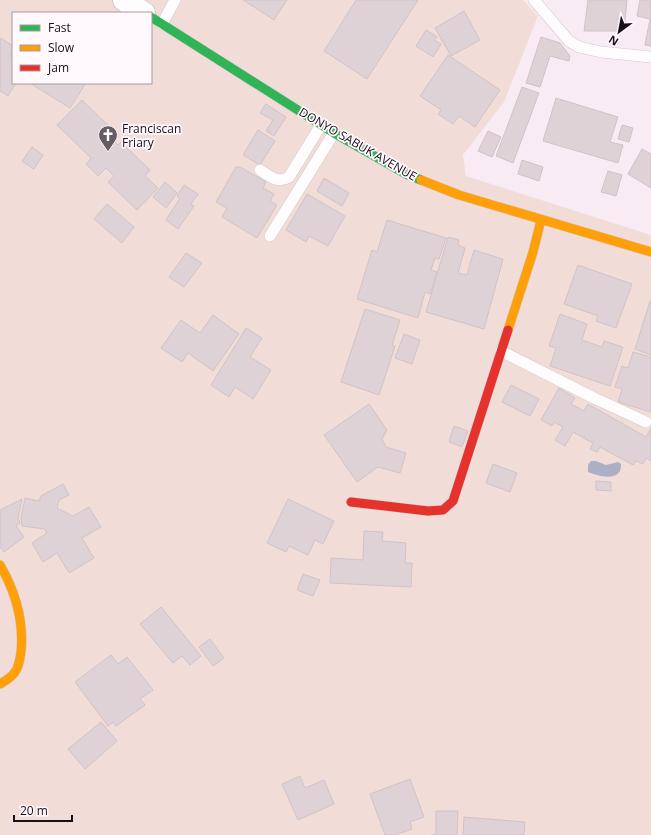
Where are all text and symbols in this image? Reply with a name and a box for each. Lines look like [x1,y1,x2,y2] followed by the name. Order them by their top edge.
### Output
[12,12,152,84] legend
[599,12,639,52] north arrow
[48,19,71,36] text: Fast
[606,32,621,50] text: N
[48,39,75,56] text: Slow
[47,59,69,76] text: Jam
[296,103,420,185] street label: DONYO SABUK AVENUE
[122,120,181,151] place label: Franciscan Friary
[97,124,119,152] church icon: Franciscan Friary
[14,797,72,823] scale bar
[20,802,48,819] text: 20 m

